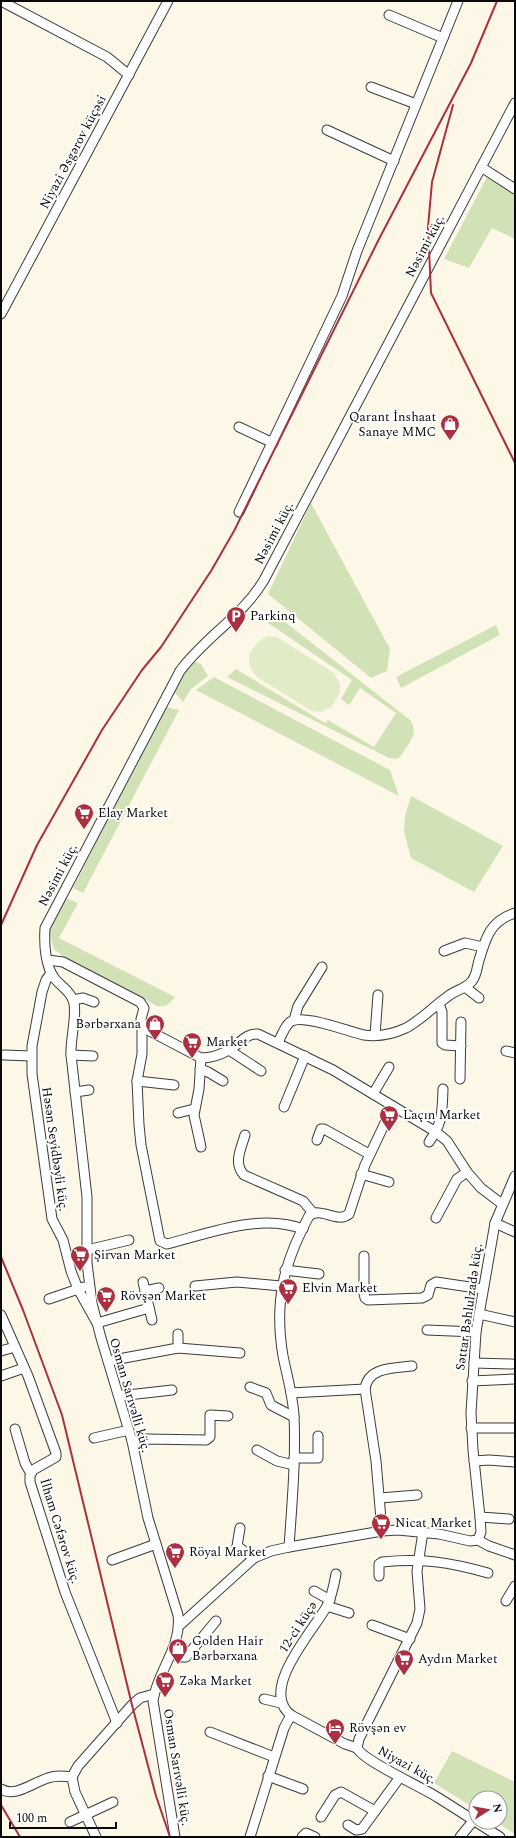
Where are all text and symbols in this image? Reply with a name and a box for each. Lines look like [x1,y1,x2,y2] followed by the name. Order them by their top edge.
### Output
[34,91,112,213] street label: Niyazi Əsgərov küçəsi
[400,211,450,281] street label: Nəsimi küç.
[349,407,436,442] place label: Qarant İnshaat Sanaye MMC
[439,413,461,441] shop icon: Qarant İnshaat Sanaye MMC
[249,498,299,568] street label: Nəsimi küç.
[225,605,247,633] parking icon: Parkinq
[250,606,295,626] place label: Parkinq
[73,802,95,830] supermarket icon: Elay Market
[98,803,168,823] place label: Elay Market
[33,840,83,910] street label: Nəsimi küç.
[144,1013,166,1041] shop icon: Bərbərxana
[76,1014,142,1034] place label: Bərbərxana
[181,1031,203,1059] supermarket icon: Market
[206,1032,248,1052] place label: Market
[36,1086,74,1212] street label: Həsən Seyidbəyli küç.
[378,1104,400,1132] supermarket icon: Laçın Market
[403,1105,481,1125] place label: Laçın Market
[450,1242,488,1372] street label: Səttar Bəhlulzadə küç.
[69,1244,91,1272] supermarket icon: Şirvan Market
[94,1245,176,1265] place label: Şirvan Market
[277,1277,299,1305] supermarket icon: Elvin Market
[302,1278,378,1298] place label: Elvin Market
[95,1285,117,1313] supermarket icon: Rövşən Market
[120,1286,207,1306] place label: Rövşən Market
[104,1335,156,1455] street label: Osman Sarıvəlli küç.
[34,1476,86,1586] street label: İlham Cəfərov küç.
[370,1512,392,1540] supermarket icon: Nicat Market
[395,1513,472,1533] place label: Nicat Market
[164,1541,186,1569] supermarket icon: Röyal Market
[189,1542,266,1562] place label: Röyal Market
[274,1597,322,1657] street label: 12-ci küçə
[192,1631,263,1666] place label: Golden Hair Bərbərxana
[167,1637,189,1665] shop icon: Golden Hair Bərbərxana
[393,1648,415,1676] supermarket icon: Aydın Market
[418,1649,498,1669] place label: Aydın Market
[154,1670,176,1698] supermarket icon: Zəka Market
[179,1671,252,1691] place label: Zəka Market
[158,1707,196,1827] street label: Osman Sarıvəlli küç.
[324,1717,346,1745] hotel icon: Rövşən ev
[349,1718,407,1738] place label: Rövşən ev
[374,1741,440,1789] street label: Niyazi küç.
[468,1790,508,1830] north arrow
[488,1802,507,1814] text: N
[10,1804,116,1830] scale bar
[16,1809,47,1828] text: 100 m

